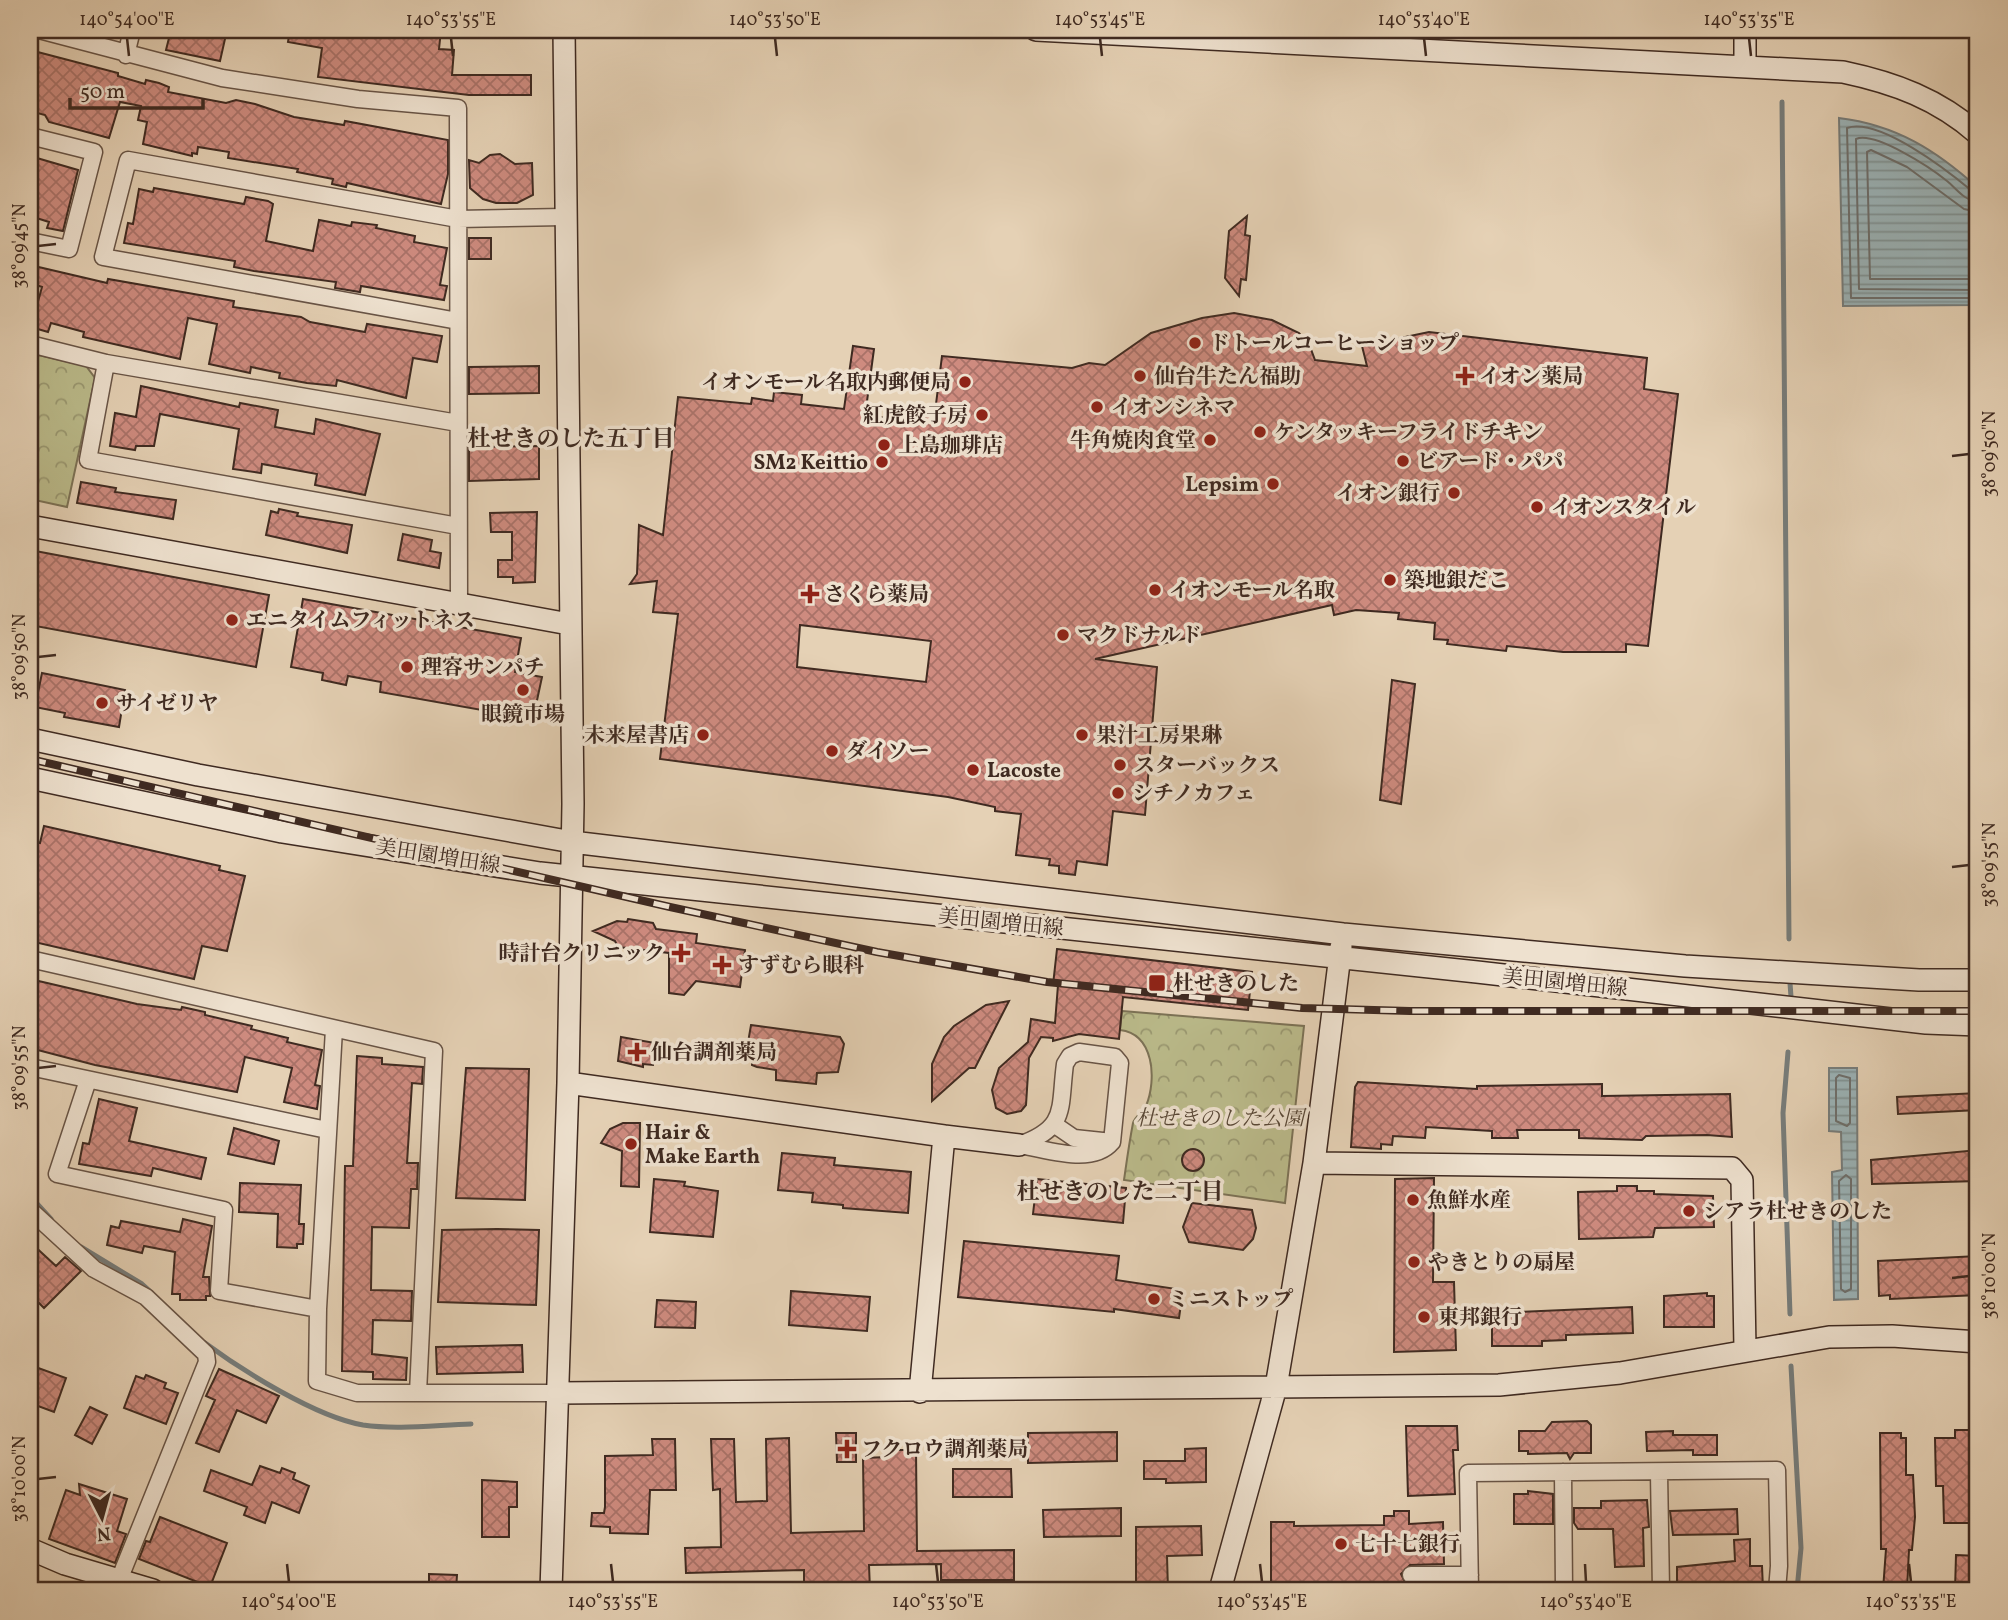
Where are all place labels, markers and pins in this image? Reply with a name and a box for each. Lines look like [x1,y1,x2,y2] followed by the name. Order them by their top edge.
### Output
[1209,330,1459,359] place label: ドトールコーヒーショップ
[1187,335,1203,351] marker: ドトールコーヒーショップ
[1154,363,1301,392] place label: 仙台牛たん福助
[1479,363,1583,392] place label: イオン薬局
[1132,368,1148,384] marker: 仙台牛たん福助
[1457,368,1473,384] marker: イオン薬局
[701,369,951,398] place label: イオンモール名取内郵便局
[957,374,973,390] marker: イオンモール名取内郵便局
[1111,394,1235,423] place label: イオンシネマ
[1089,399,1105,415] marker: イオンシネマ
[863,402,968,431] place label: 紅虎餃子房
[974,407,990,423] marker: 紅虎餃子房
[1274,419,1543,448] place label: ケンタッキーフライドチキン
[1252,424,1268,440] marker: ケンタッキーフライドチキン
[1070,427,1196,456] place label: 牛角焼肉食堂
[898,432,1003,461] place label: 上島珈琲店
[1202,432,1218,448] marker: 牛角焼肉食堂
[876,437,892,453] marker: 上島珈琲店
[1417,448,1563,477] place label: ビアード・パパ
[753,449,868,478] place label: SM2 Keittio
[1395,453,1411,469] marker: ビアード・パパ
[874,454,890,470] marker: SM2 Keittio
[1185,471,1259,500] place label: Lepsim
[1265,476,1281,492] marker: Lepsim
[1336,480,1440,509] place label: イオン銀行
[1446,485,1462,501] marker: イオン銀行
[1551,494,1696,523] place label: イオンスタイル
[1529,499,1545,515] marker: イオンスタイル
[1404,567,1509,596] place label: 築地銀だこ
[1382,572,1398,588] marker: 築地銀だこ
[1169,577,1335,606] place label: イオンモール名取
[824,581,929,610] place label: さくら薬局
[1147,582,1163,598] marker: イオンモール名取
[802,586,818,602] marker: さくら薬局
[246,607,475,636] place label: エニタイムフィットネス
[224,612,240,628] marker: エニタイムフィットネス
[1077,622,1202,651] place label: マクドナルド
[1055,627,1071,643] marker: マクドナルド
[421,654,544,683] place label: 理容サンパチ
[399,659,415,675] marker: 理容サンパチ
[515,682,531,698] marker: 眼鏡市場
[116,690,218,719] place label: サイゼリヤ
[94,695,110,711] marker: サイゼリヤ
[481,701,565,730] place label: 眼鏡市場
[584,722,689,751] place label: 未来屋書店
[1096,722,1223,751] place label: 果汁工房果琳
[695,727,711,743] marker: 未来屋書店
[1074,727,1090,743] marker: 果汁工房果琳
[846,738,930,767] place label: ダイソー
[824,743,840,759] marker: ダイソー
[1134,752,1280,781] place label: スターバックス
[987,757,1061,786] place label: Lacoste
[1112,757,1128,773] marker: スターバックス
[965,762,981,778] marker: Lacoste
[1132,780,1255,809] place label: シチノカフェ
[1110,785,1126,801] marker: シチノカフェ
[498,940,665,969] place label: 時計台クリニック
[671,943,691,963] marker: 時計台クリニック
[738,952,864,981] place label: すずむら眼科
[712,955,732,975] marker: すずむら眼科
[1173,970,1299,999] place label: 杜せきのした
[1147,973,1167,993] marker: 杜せきのした
[651,1039,777,1068] place label: 仙台調剤薬局
[629,1044,645,1060] marker: 仙台調剤薬局
[645,1119,761,1172] place label: Hair & Make Earth
[623,1136,639,1152] marker: Hair & Make Earth
[1427,1187,1511,1216] place label: 魚鮮水産
[1405,1192,1421,1208] marker: 魚鮮水産
[1703,1198,1892,1227] place label: シアラ杜せきのした
[1681,1203,1697,1219] marker: シアラ杜せきのした
[1428,1249,1575,1278] place label: やきとりの扇屋
[1406,1254,1422,1270] marker: やきとりの扇屋
[1168,1286,1293,1315] place label: ミニストップ
[1146,1291,1162,1307] marker: ミニストップ
[1438,1304,1522,1333] place label: 東邦銀行
[1416,1309,1432,1325] marker: 東邦銀行
[861,1436,1028,1465] place label: フクロウ調剤薬局
[839,1441,855,1457] marker: フクロウ調剤薬局
[1355,1531,1460,1560] place label: 七十七銀行
[1333,1536,1349,1552] marker: 七十七銀行

